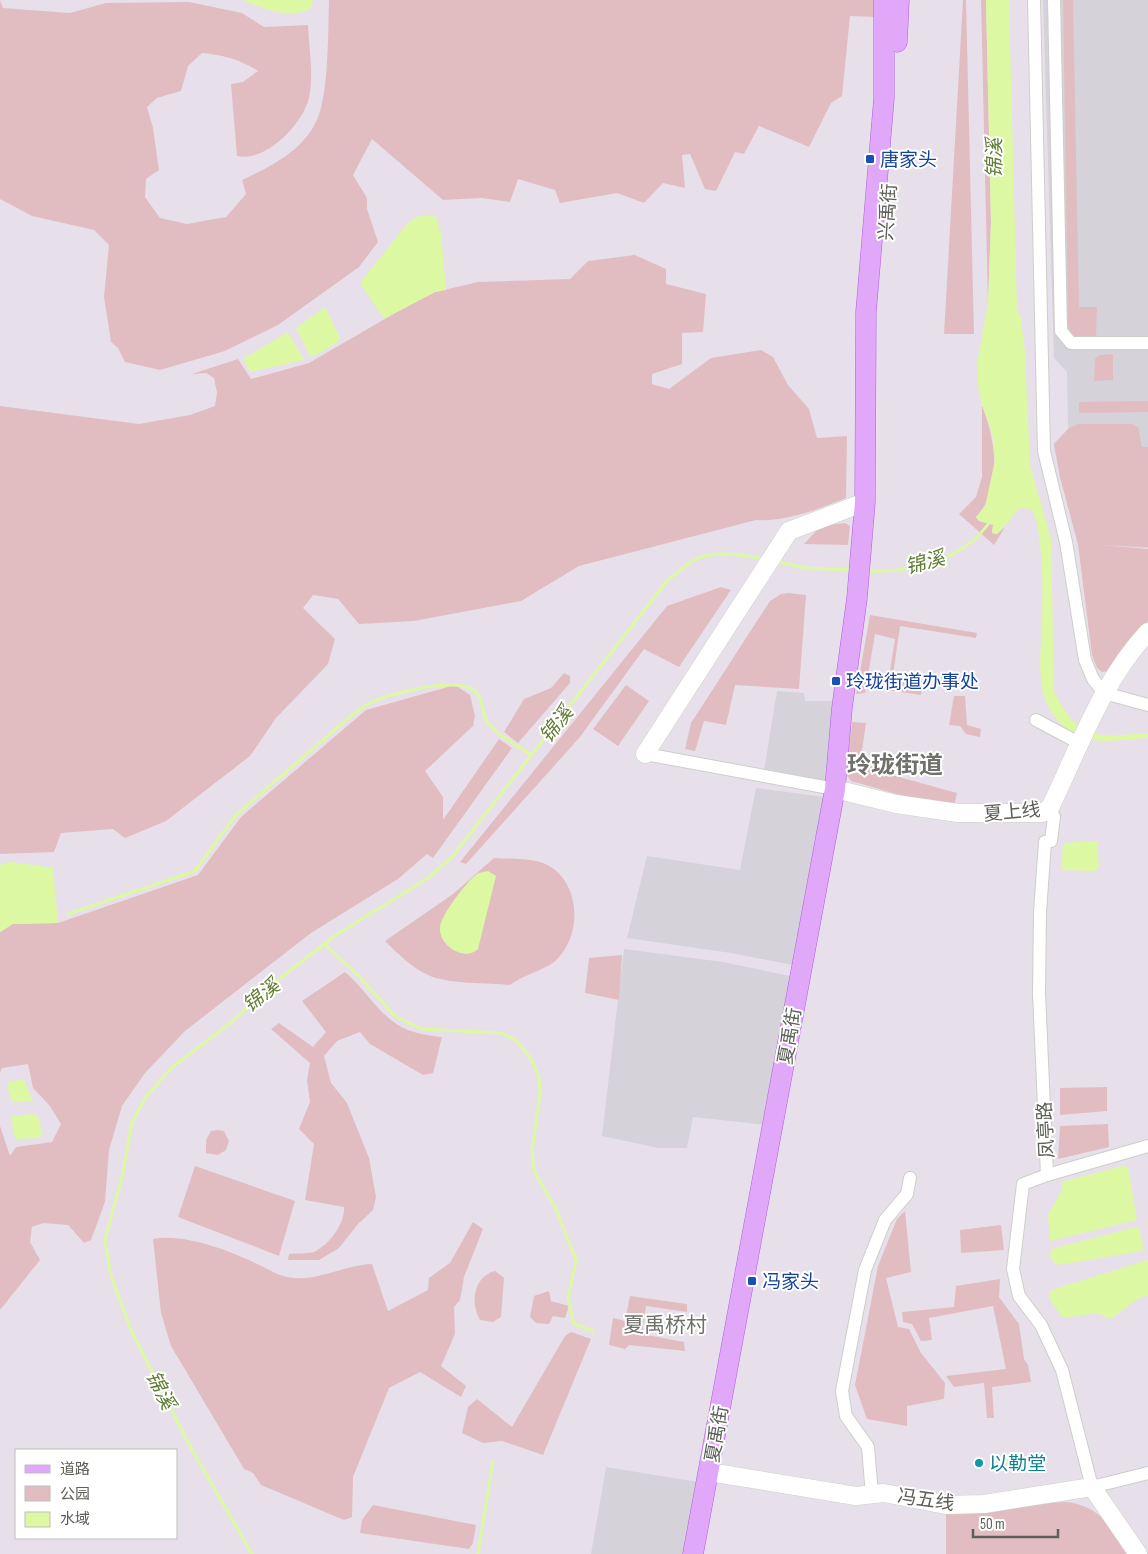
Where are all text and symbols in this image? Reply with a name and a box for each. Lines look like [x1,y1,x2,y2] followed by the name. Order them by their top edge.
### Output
[983,136,1007,178] water label: 锦溪
[880,149,937,172] place label: 唐家头
[864,153,876,165] marker: 唐家头
[875,183,902,241] street label: 兴禹街
[903,546,950,580] water label: 锦溪
[846,671,979,694] place label: 玲珑街道办事处
[830,675,842,687] marker: 玲珑街道办事处
[535,700,580,748] water label: 锦溪
[847,751,943,780] district label: 玲珑街道
[983,799,1042,826] street label: 夏上线
[239,973,286,1018] water label: 锦溪
[774,1006,807,1066] street label: 夏禹街
[1034,1101,1059,1159] street label: 凤亭路
[762,1271,819,1294] place label: 冯家头
[746,1275,758,1287] marker: 冯家头
[623,1313,707,1338] district label: 夏禹桥村
[140,1367,181,1416] water label: 锦溪
[701,1404,734,1464] street label: 夏禹街
[15,1449,178,1539] legend
[989,1453,1046,1476] place label: 以勒堂
[973,1457,985,1469] marker: 以勒堂
[60,1460,90,1479] text: 道路
[60,1485,90,1504] text: 公园
[896,1485,956,1516] street label: 冯五线
[973,1506,1058,1538] scale bar
[60,1510,90,1529] text: 水域
[980,1515,1005,1534] text: 50 m

